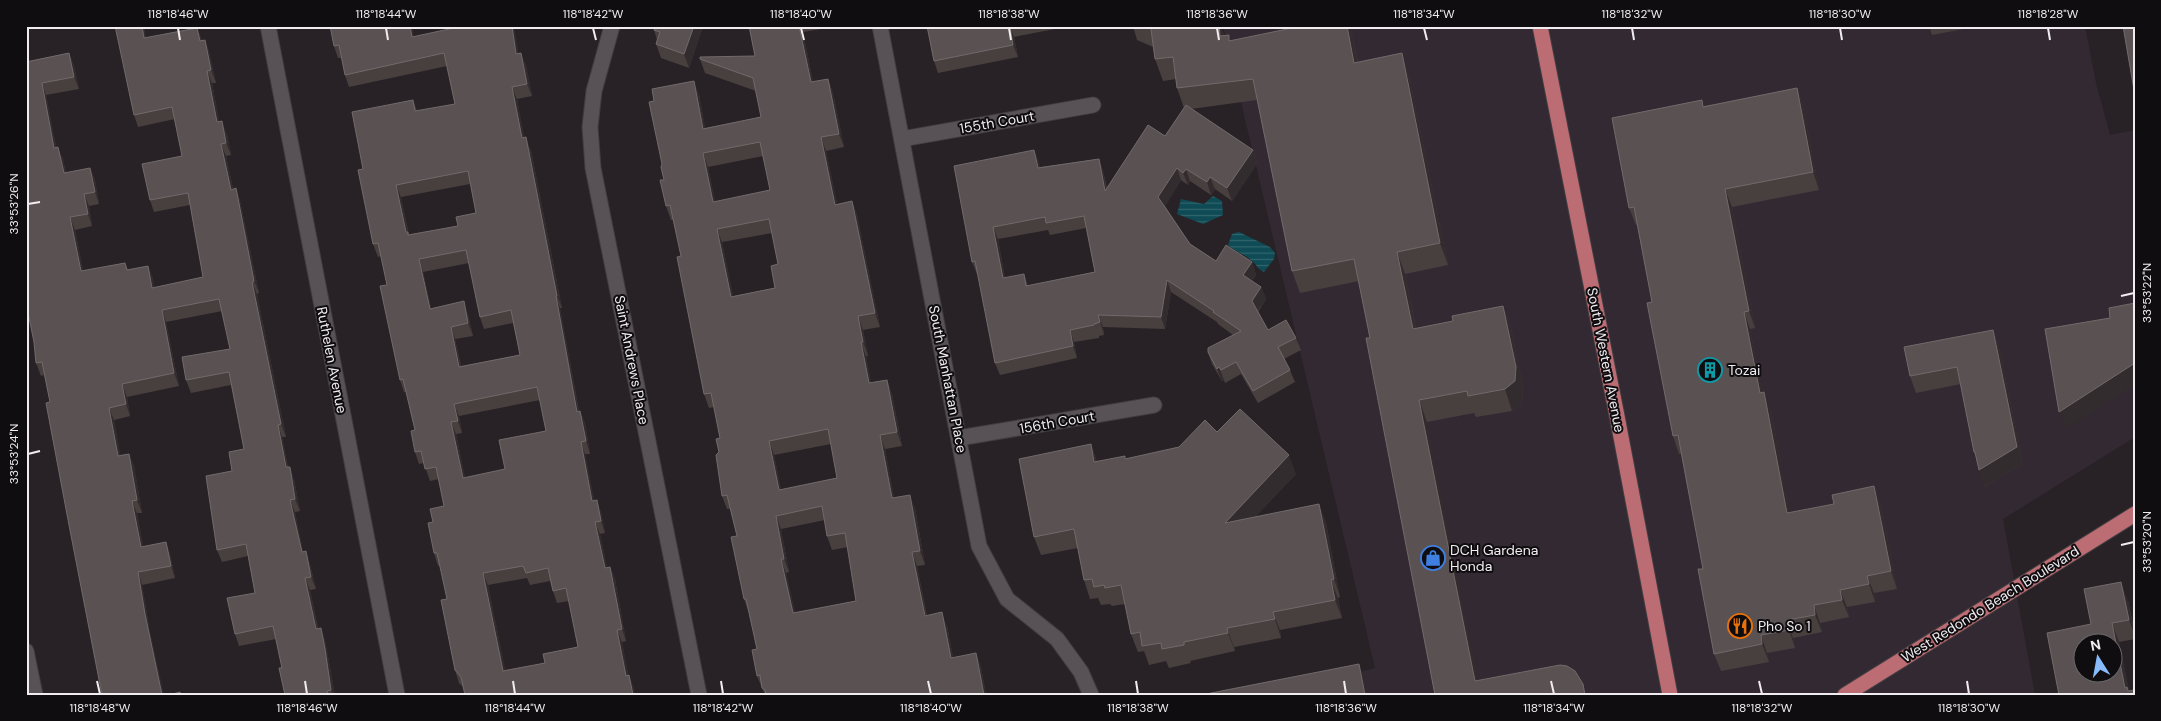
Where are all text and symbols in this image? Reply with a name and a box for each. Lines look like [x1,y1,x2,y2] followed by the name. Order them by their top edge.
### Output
[147,6,209,22] text: 118°18'46"W
[356,6,417,22] text: 118°18'44"W
[563,6,624,22] text: 118°18'42"W
[770,6,832,22] text: 118°18'40"W
[978,6,1040,22] text: 118°18'38"W
[1186,6,1248,22] text: 118°18'36"W
[1393,6,1455,22] text: 118°18'34"W
[1602,6,1663,22] text: 118°18'32"W
[1809,6,1872,22] text: 118°18'30"W
[2018,6,2079,22] text: 118°18'28"W
[958,107,1036,137] street label: 155th Court
[6,174,22,234] text: 33°53'26"N
[2139,263,2155,323] text: 33°53'22"N
[1583,286,1629,434] street label: South Western Avenue
[611,294,653,426] street label: Saint Andrews Place
[925,304,971,454] street label: South Manhattan Place
[313,305,351,415] street label: Ruthelen Avenue
[1697,357,1723,383] building icon: Tozai
[1728,361,1760,379] place label: Tozai
[1018,407,1096,437] street label: 156th Court
[6,424,22,484] text: 33°53'24"N
[2139,511,2155,573] text: 33°53'20"N
[1450,541,1538,575] place label: DCH Gardena Honda
[1898,542,2082,666] street label: West Redondo Beach Boulevard
[1420,545,1446,571] shop icon: DCH Gardena Honda
[1727,613,1753,639] restaurant icon: Pho So 1
[1758,617,1811,635] place label: Pho So 1
[2074,634,2124,684] north arrow
[2089,635,2102,655] text: N
[70,700,131,716] text: 118°18'48"W
[276,700,338,716] text: 118°18'46"W
[485,700,546,716] text: 118°18'44"W
[693,700,754,716] text: 118°18'42"W
[900,700,962,716] text: 118°18'40"W
[1107,700,1169,716] text: 118°18'38"W
[1315,700,1377,716] text: 118°18'36"W
[1523,700,1585,716] text: 118°18'34"W
[1732,700,1793,716] text: 118°18'32"W
[1938,700,2001,716] text: 118°18'30"W

